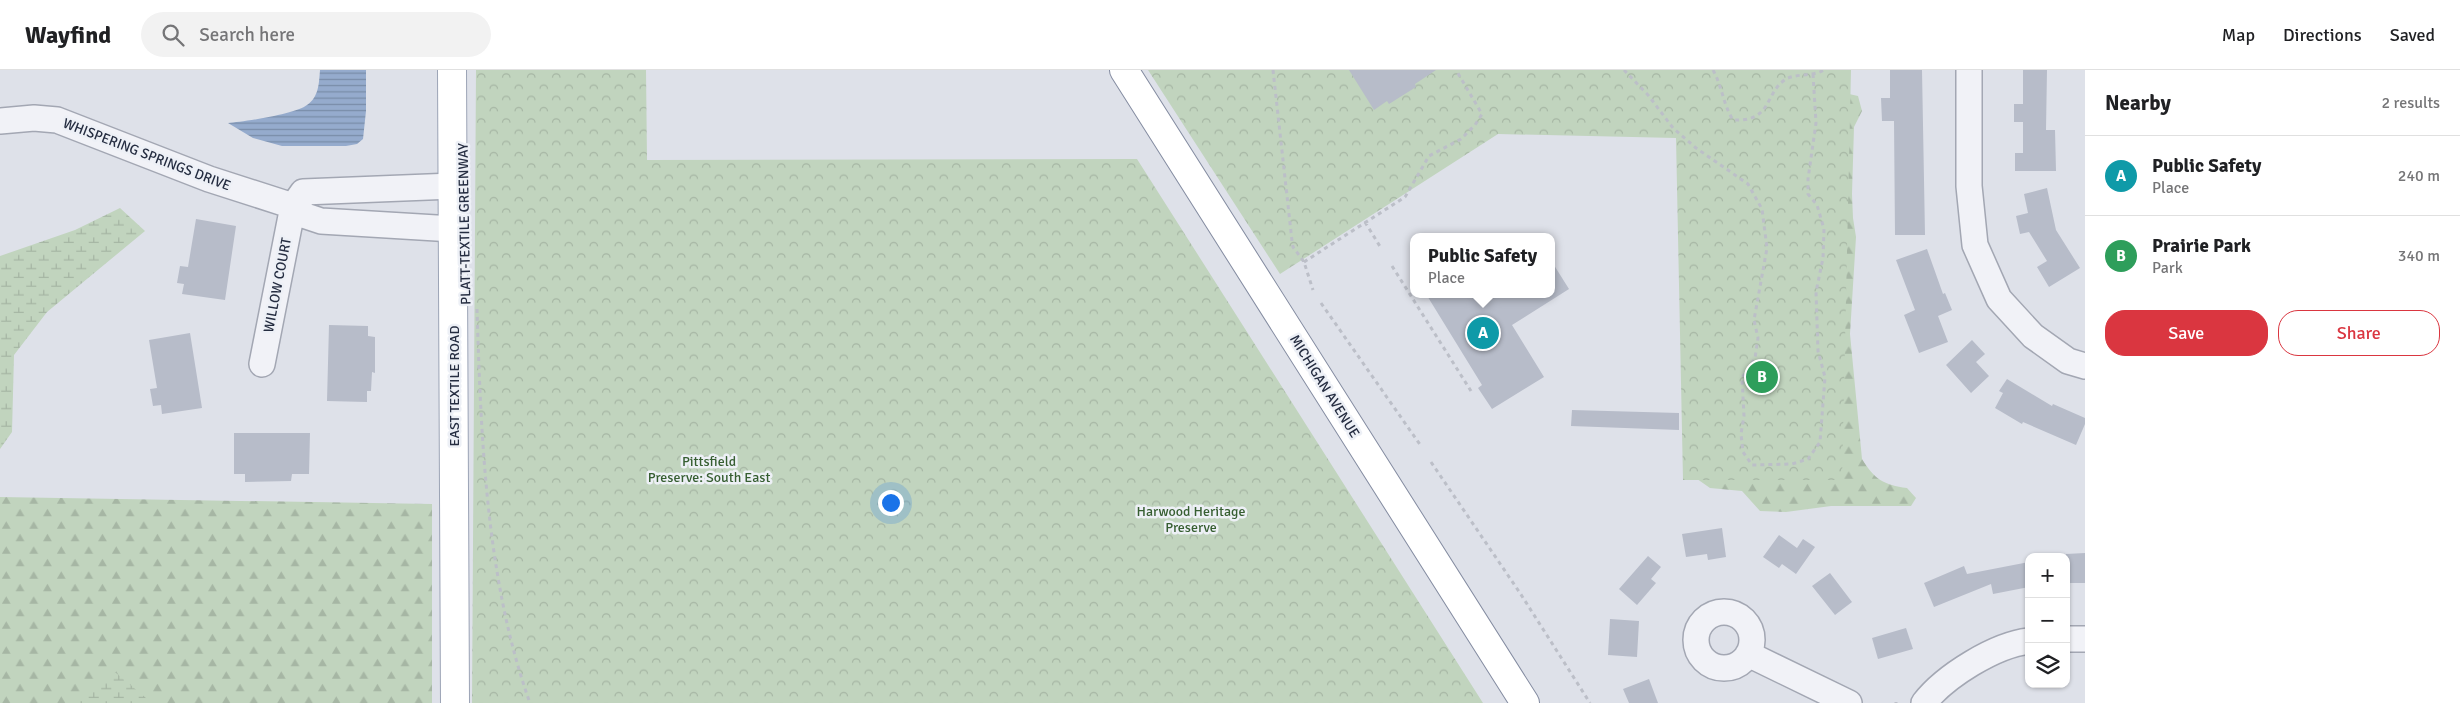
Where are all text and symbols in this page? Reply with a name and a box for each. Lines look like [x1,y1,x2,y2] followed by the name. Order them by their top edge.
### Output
[141,12,491,57] search box
[25,20,111,50] text: Wayfind
[159,21,187,49] icon: search
[199,23,295,47] text: Search here
[2222,24,2255,46] text: Map
[2283,24,2362,46] text: Directions
[2390,24,2435,46] text: Saved
[2105,90,2171,116] text: Nearby
[2381,93,2440,113] text: 2 results
[61,115,233,194] street label: WHISPERING SPRINGS DRIVE
[455,143,474,305] street label: PLATT-TEXTILE GREENWAY
[2152,154,2261,178] text: Public Safety
[2116,166,2126,186] text: A
[2398,166,2440,186] text: 240 m
[2152,178,2189,198] text: Place
[1410,233,1555,298] popup
[2152,234,2251,258] text: Prairie Park
[260,236,295,334] street label: WILLOW COURT
[1428,244,1537,268] text: Public Safety
[2116,246,2126,266] text: B
[2398,246,2440,266] text: 340 m
[2152,258,2183,278] text: Park
[1428,268,1465,288] text: Place
[2105,310,2268,356] button: Save
[2278,310,2440,356] button: Share
[1467,314,1499,352] pin: A
[446,326,463,446] street label: EAST TEXTILE ROAD
[1286,332,1363,441] street label: MICHIGAN AVENUE
[1746,358,1778,396] pin: B
[648,453,770,486] park label: Pittsfield Preserve: South East
[878,490,904,516] your location
[1137,503,1245,536] park label: Harwood Heritage Preserve
[2025,553,2070,688] map controls
[2025,553,2070,598] button: +
[2025,598,2070,643] button: −
[2025,643,2070,688] button: layers

